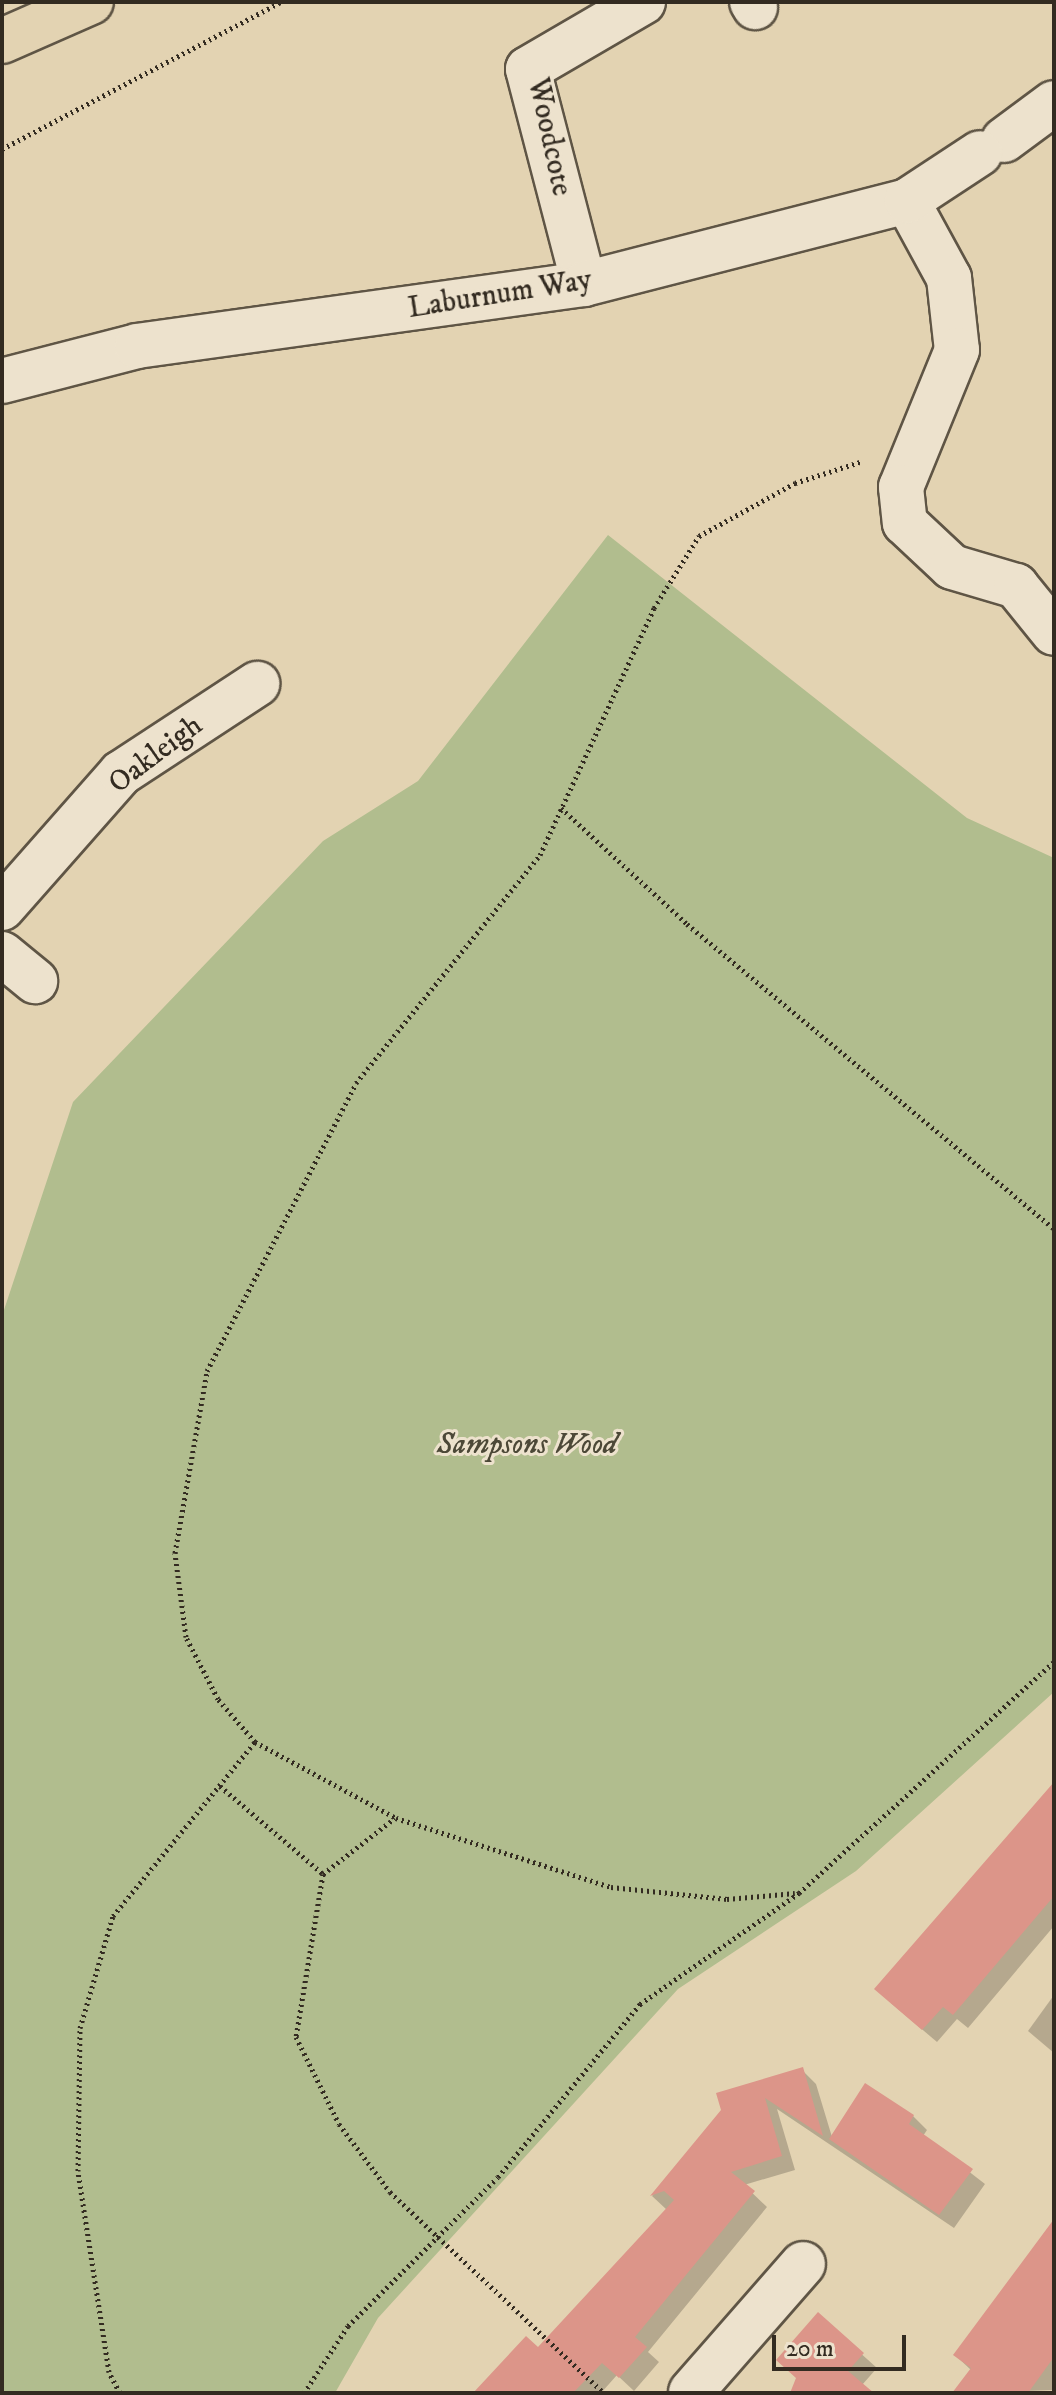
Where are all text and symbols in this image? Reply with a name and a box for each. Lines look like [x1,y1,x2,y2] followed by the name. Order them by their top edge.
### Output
[519,75,579,199] street label: Woodcote
[406,263,594,327] street label: Laburnum Way
[102,708,210,802] street label: Oakleigh
[437,1427,617,1463] park label: Sampsons Wood
[776,2319,910,2369] scale bar
[786,2334,834,2364] text: 20 m

